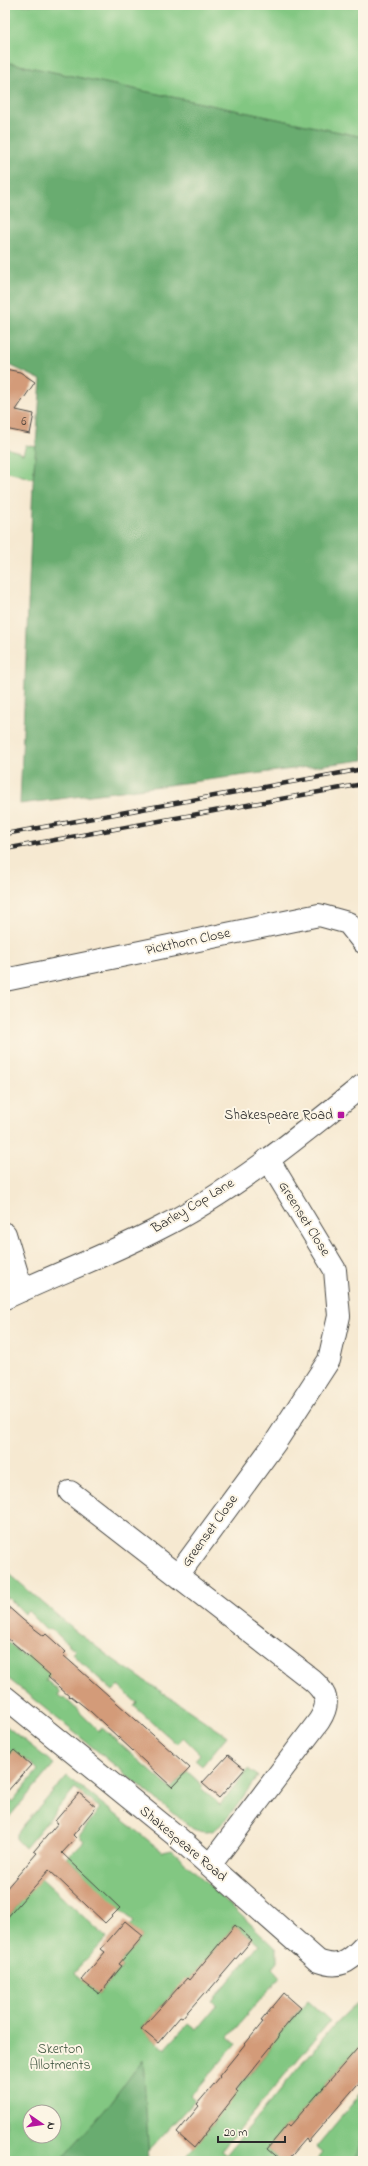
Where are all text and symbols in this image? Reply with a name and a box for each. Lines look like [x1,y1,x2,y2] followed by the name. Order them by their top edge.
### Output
[21,413,27,431] house number: 6
[144,923,233,961] street label: Pickthorn Close
[224,1105,333,1126] place label: Shakespeare Road
[336,1110,346,1120] marker: Shakespeare Road
[147,1173,239,1240] street label: Barley Cop Lane
[273,1177,336,1261] street label: Greenset Close
[177,1490,244,1572] street label: Greenset Close
[135,1801,231,1887] street label: Shakespeare Road
[29,2039,91,2076] park label: Skerton Allotments
[22,2104,62,2144] north arrow
[218,2118,285,2144] scale bar
[42,2121,59,2131] text: N
[224,2124,247,2142] text: 20 m

